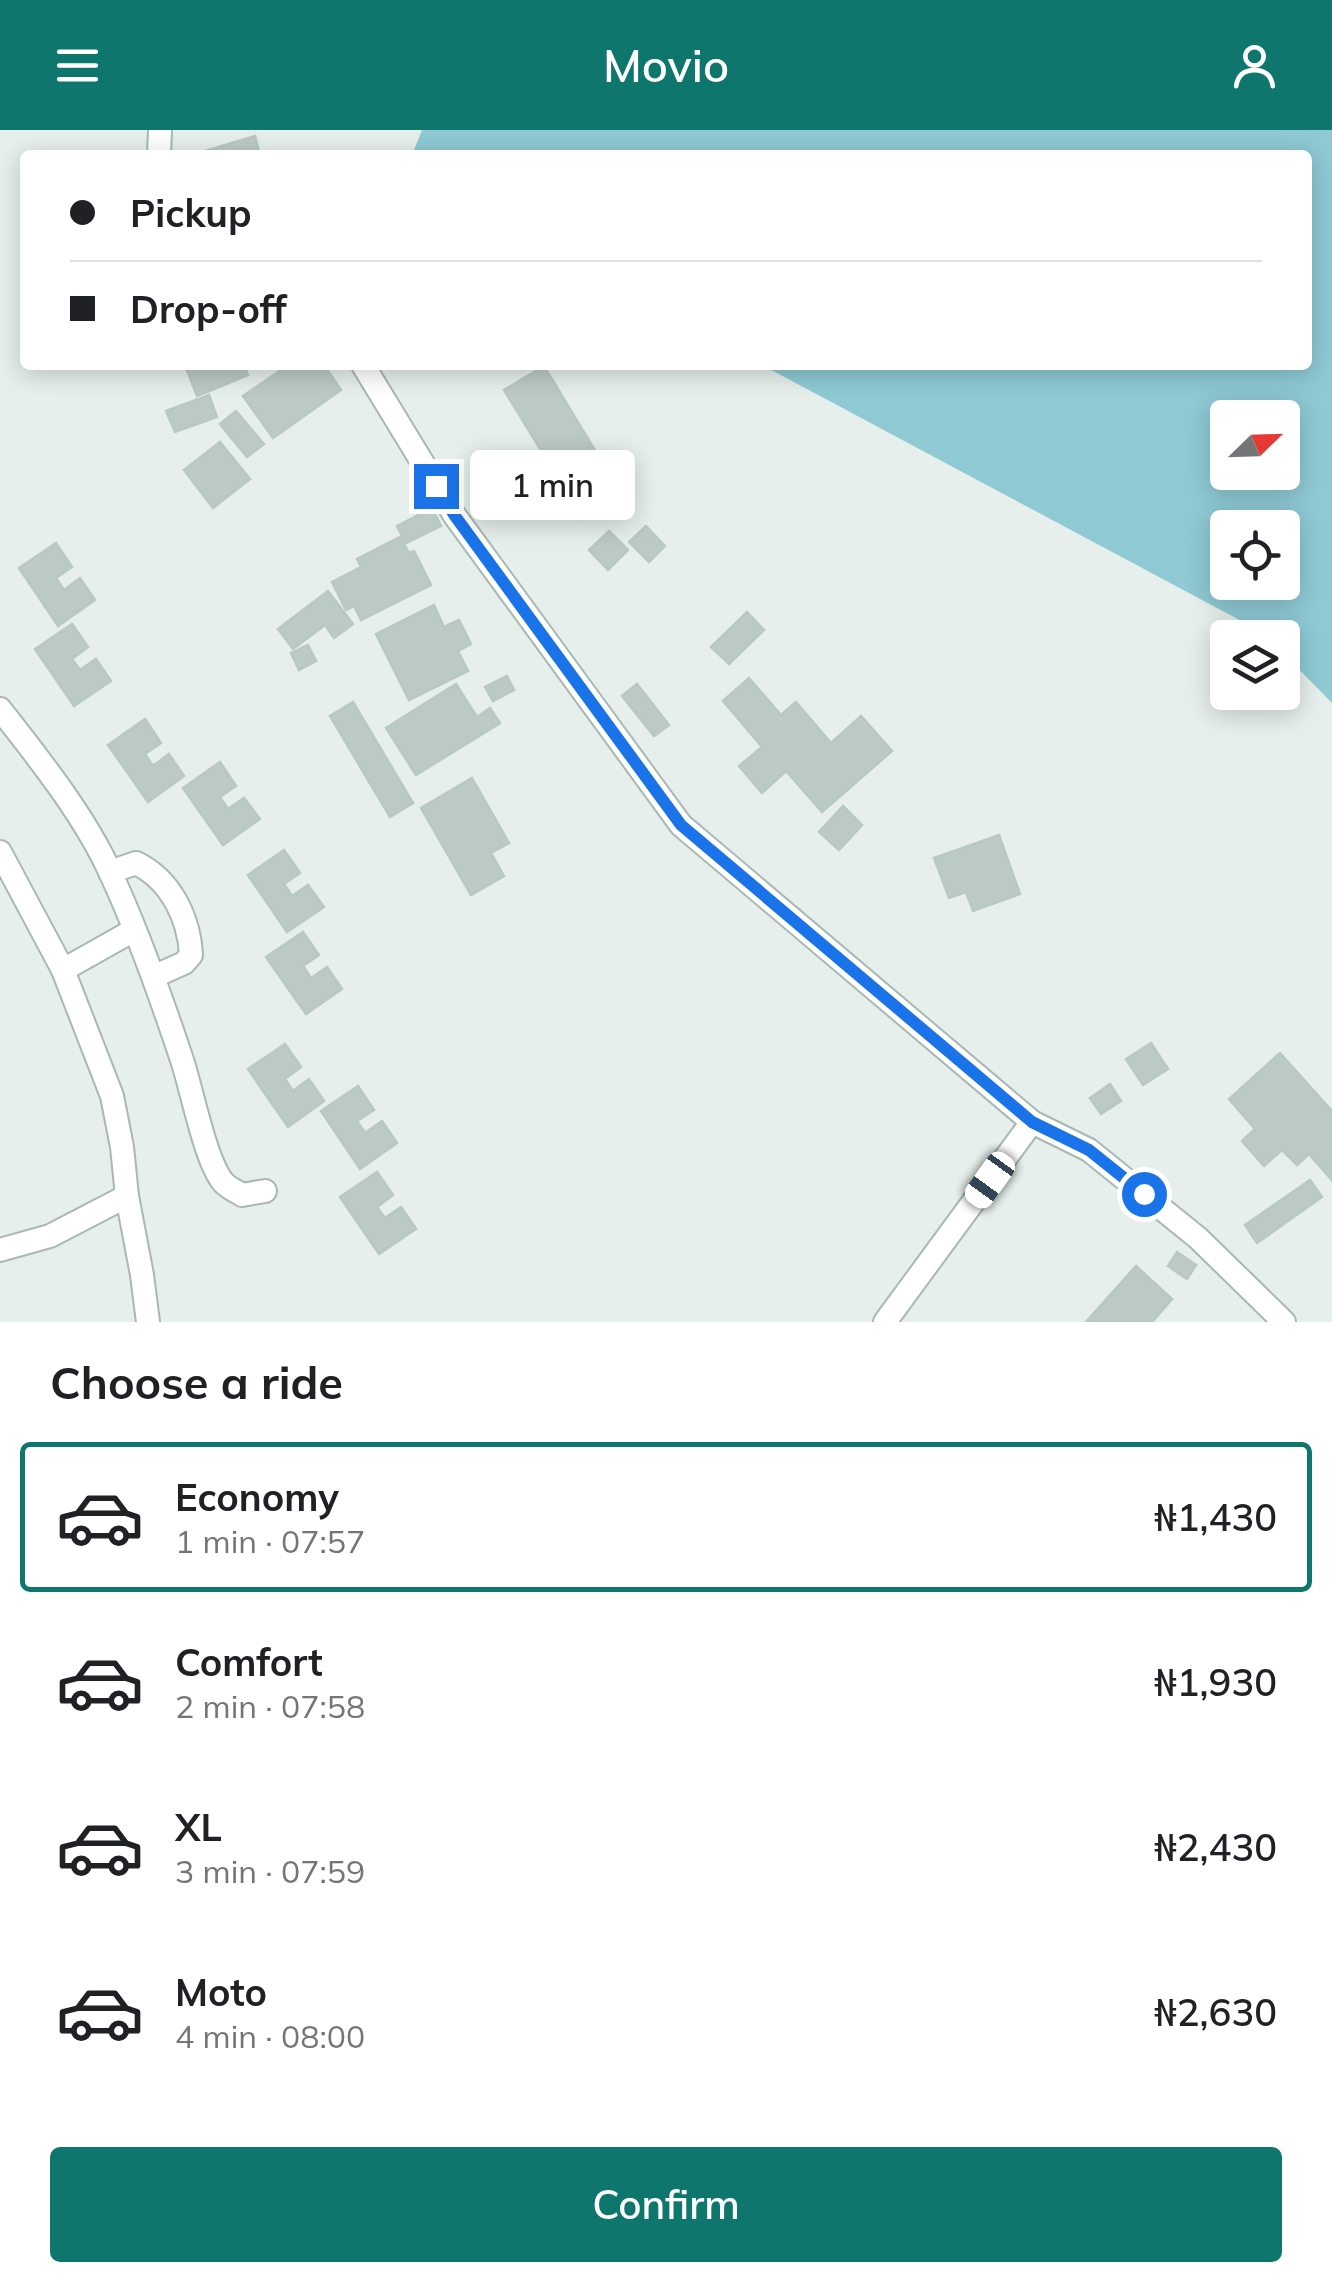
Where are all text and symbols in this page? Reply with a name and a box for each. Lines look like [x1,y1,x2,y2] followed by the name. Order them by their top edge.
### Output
[603,37,729,93] text: Movio
[50,38,105,93] icon: menu
[1227,38,1282,93] icon: person
[130,189,252,237] text: Pickup
[130,285,287,333] text: Drop-off
[1210,400,1300,490] north arrow
[1210,400,1300,710] map controls
[471,451,636,521] callout: 1 min
[414,464,459,509] route end
[511,465,594,505] text: 1 min
[1210,510,1300,600] button: locate
[1210,620,1300,710] button: layers
[960,1147,1020,1213] car
[1122,1172,1167,1217] route start
[50,1354,343,1410] text: Choose a ride
[55,1472,145,1562] icon: car
[175,1473,339,1521] text: Economy
[1154,1493,1277,1541] text: ₦1,430
[175,1521,365,1561] text: 1 min · 07:57
[55,1637,145,1727] icon: car
[175,1638,323,1686] text: Comfort
[1154,1658,1277,1706] text: ₦1,930
[175,1686,365,1726] text: 2 min · 07:58
[55,1802,145,1892] icon: car
[175,1803,222,1851] text: XL
[1154,1823,1277,1871] text: ₦2,430
[175,1851,365,1891] text: 3 min · 07:59
[55,1967,145,2057] icon: car
[175,1968,267,2016] text: Moto
[1154,1988,1277,2036] text: ₦2,630
[175,2016,365,2056] text: 4 min · 08:00
[50,2147,1282,2262] button: Confirm

